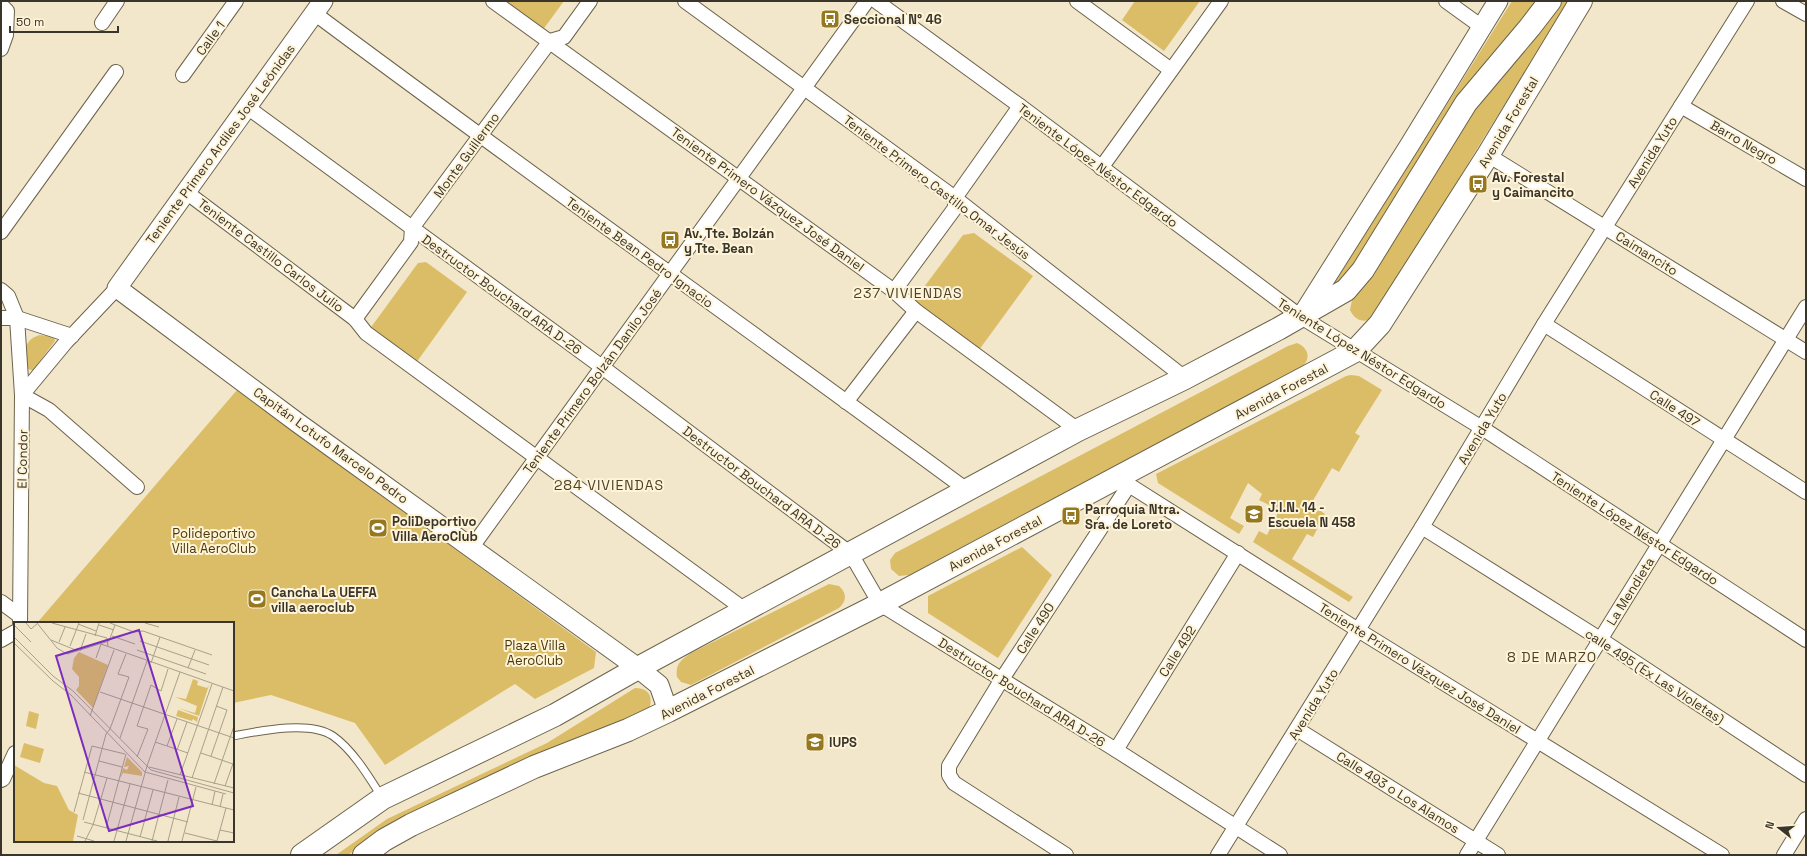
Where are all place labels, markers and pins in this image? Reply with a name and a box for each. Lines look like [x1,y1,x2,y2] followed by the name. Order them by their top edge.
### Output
[819,8,841,30] bus stop icon: Seccional N° 46
[844,11,942,28] place label: Seccional N° 46
[1492,169,1574,201] place label: Av. Forestal y Caimancito
[1467,173,1489,195] bus stop icon: Av. Forestal y Caimancito
[684,225,774,257] place label: Av. Tte. Bolzán y Tte. Bean
[659,229,681,251] bus stop icon: Av. Tte. Bolzán y Tte. Bean
[1268,499,1355,531] place label: J.I.N. 14 - Escuela N 458
[1085,501,1180,533] place label: Parroquia Ntra. Sra. de Loreto
[1243,503,1265,525] school or university icon: J.I.N. 14 - Escuela N 458
[1060,505,1082,527] bus stop icon: Parroquia Ntra. Sra. de Loreto
[392,513,478,545] place label: PoliDeportivo Villa AeroClub
[367,517,389,539] sports icon: PoliDeportivo Villa AeroClub
[271,584,377,616] place label: Cancha La UEFFA villa aeroclub
[246,588,268,610] sports icon: Cancha La UEFFA villa aeroclub
[804,731,826,753] school or university icon: IUPS
[829,734,857,751] place label: IUPS

